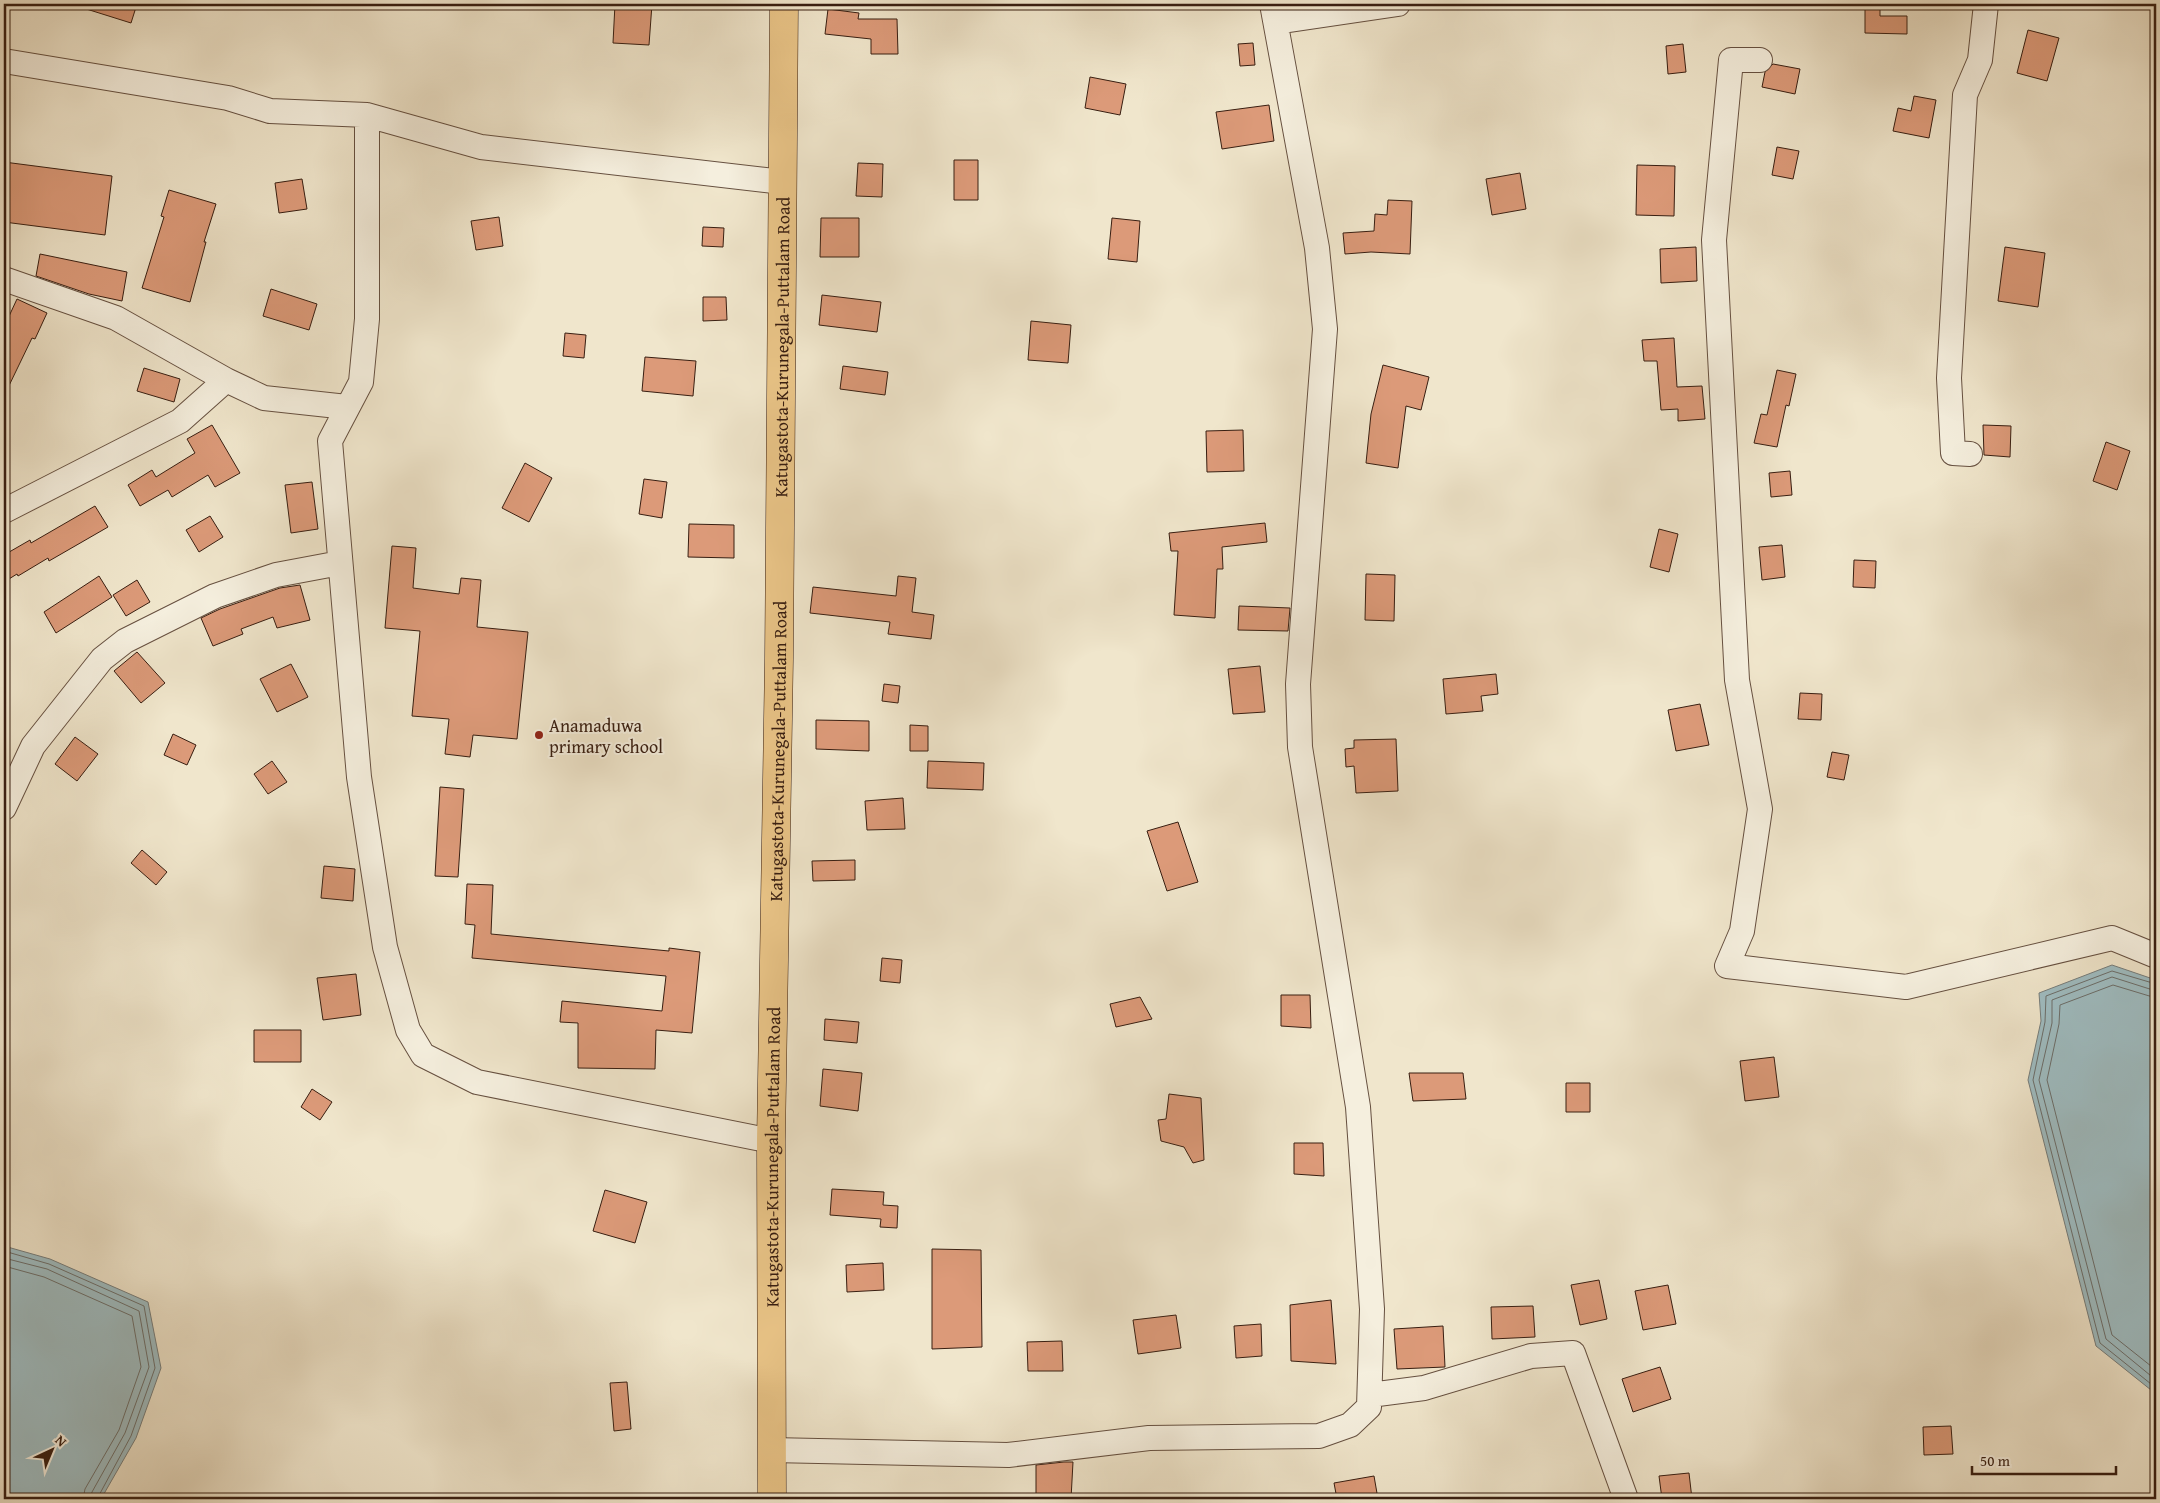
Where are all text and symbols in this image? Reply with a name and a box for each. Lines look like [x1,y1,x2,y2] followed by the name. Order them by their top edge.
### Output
[767,196,796,497] street label: Katugastota-Kurunegala-Puttalam Road
[761,600,793,902] street label: Katugastota-Kurunegala-Puttalam Road
[549,712,663,760] place label: Anamaduwa primary school
[533,729,545,741] marker: Anamaduwa primary school
[757,1006,787,1307] street label: Katugastota-Kurunegala-Puttalam Road
[28,1426,78,1476] north arrow
[51,1430,72,1452] text: N
[1972,1443,2116,1475] scale bar
[1980,1450,2011,1471] text: 50 m

